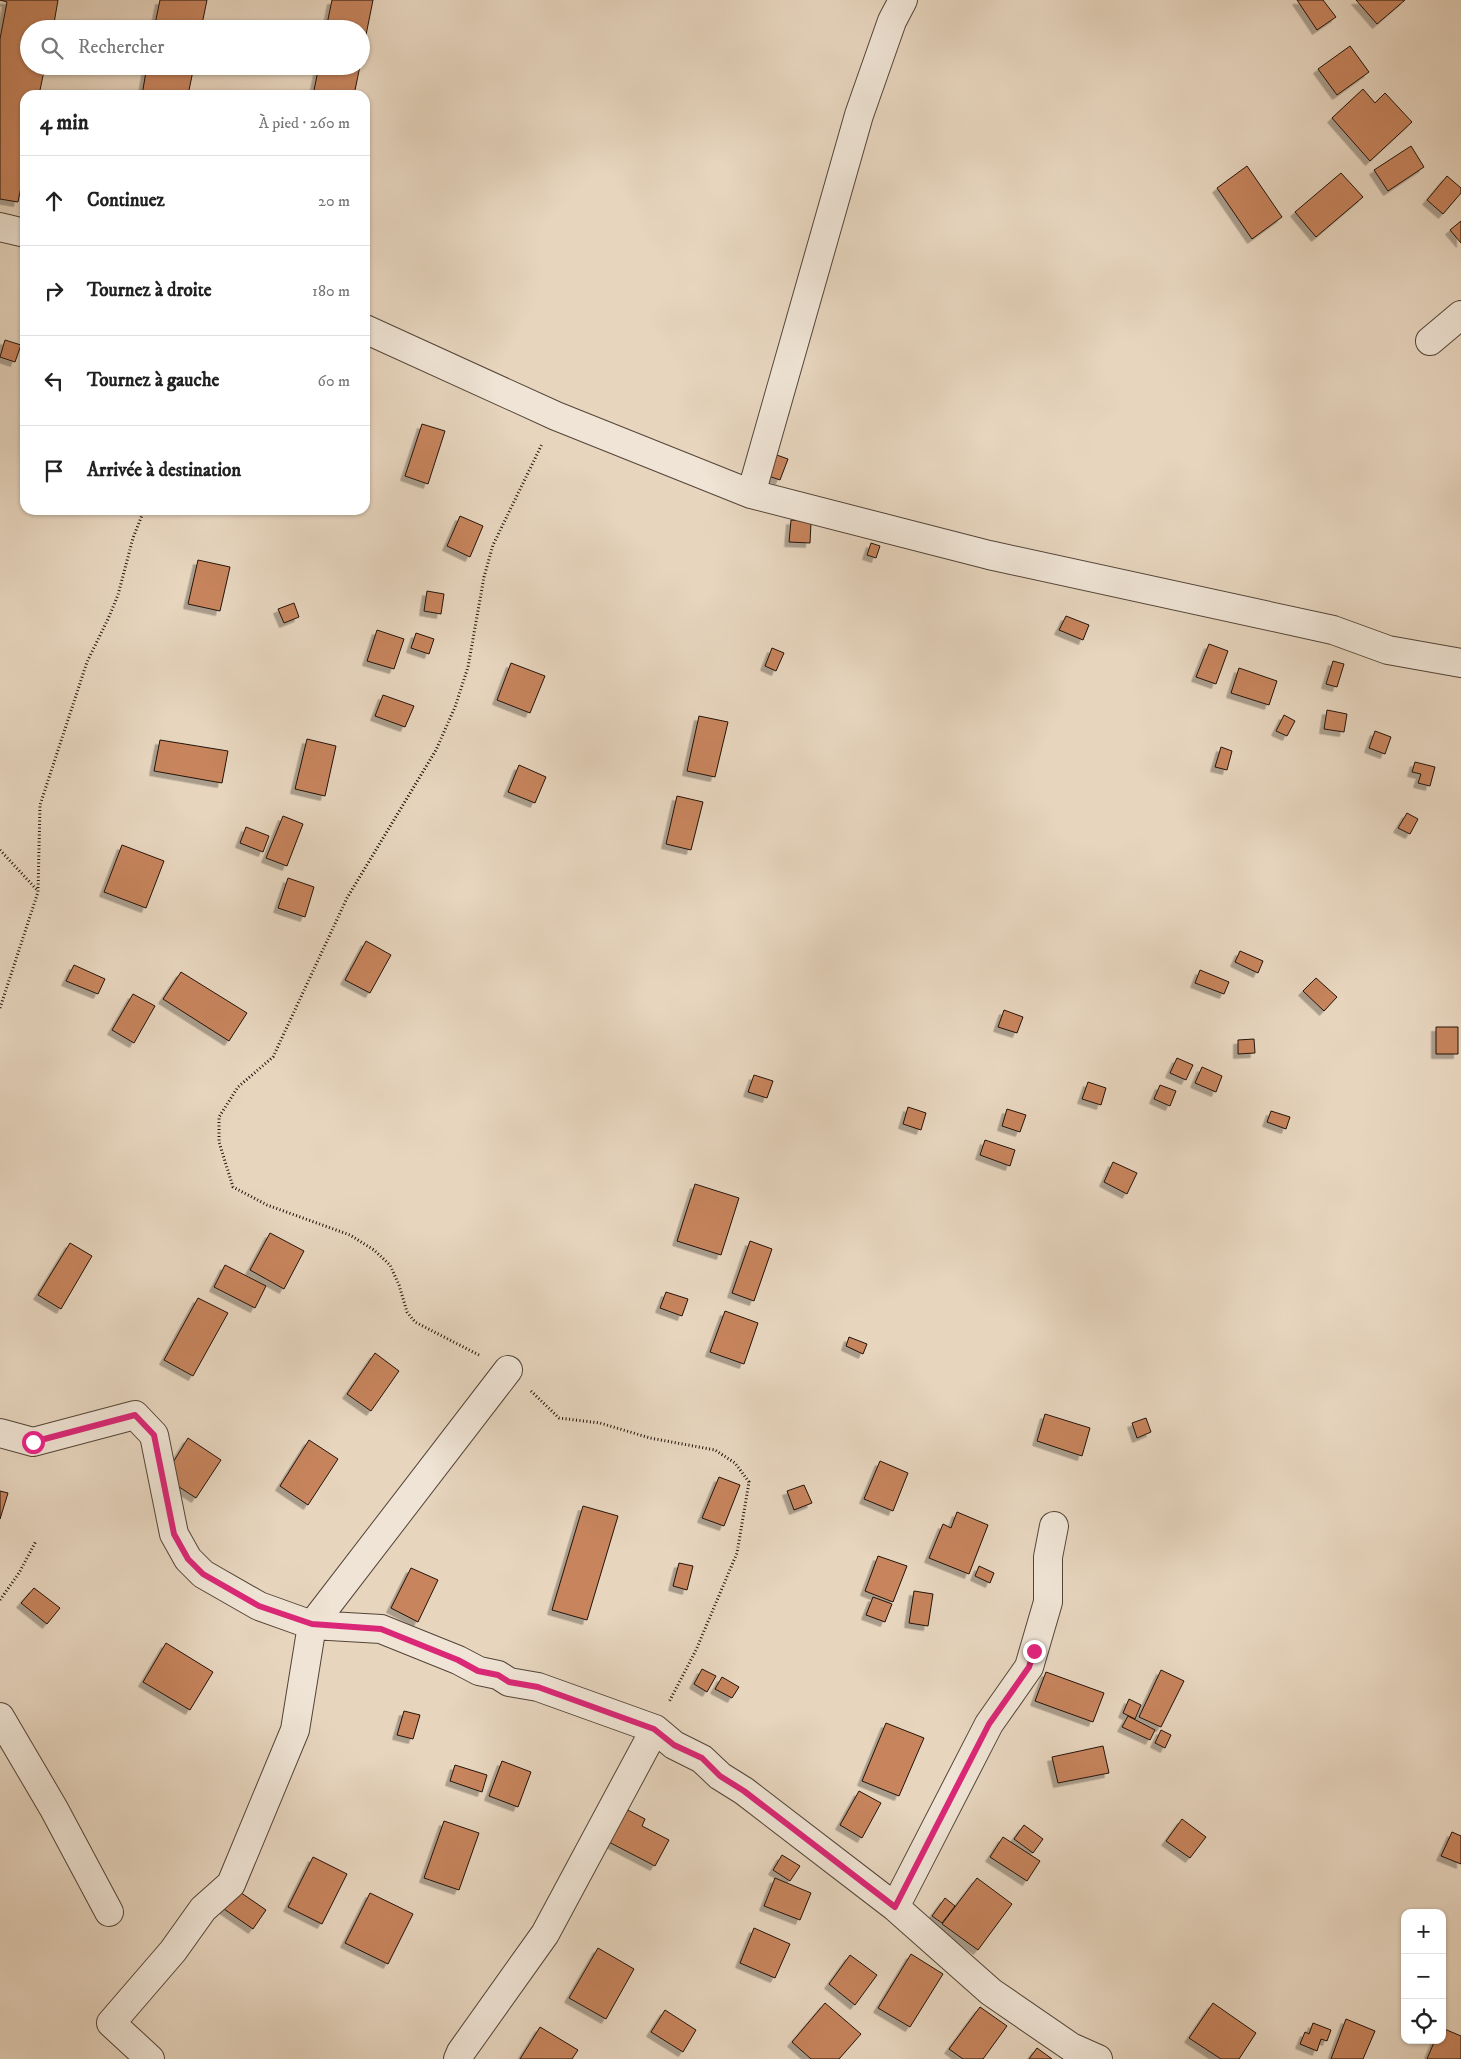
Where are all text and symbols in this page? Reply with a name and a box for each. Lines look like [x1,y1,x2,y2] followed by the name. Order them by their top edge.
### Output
[20,20,370,75] search box
[38,34,66,62] icon: search
[78,36,164,59] text: Rechercher
[40,110,89,136] text: 4 min
[259,113,350,133] text: À pied · 260 m
[40,187,68,215] icon: ahead
[87,189,165,212] text: Continuez
[318,191,350,211] text: 20 m
[40,277,68,305] icon: right
[87,279,212,302] text: Tournez à droite
[312,281,350,301] text: 180 m
[40,367,68,395] icon: left
[87,369,219,392] text: Tournez à gauche
[318,371,350,391] text: 60 m
[40,457,68,485] icon: arrive
[87,459,241,482] text: Arrivée à destination
[22,1431,45,1454] route start
[1023,1640,1046,1663] route end
[1401,1909,1446,2044] map controls
[1401,1909,1446,1954] button: +
[1401,1954,1446,1999] button: −
[1401,1999,1446,2044] button: locate

